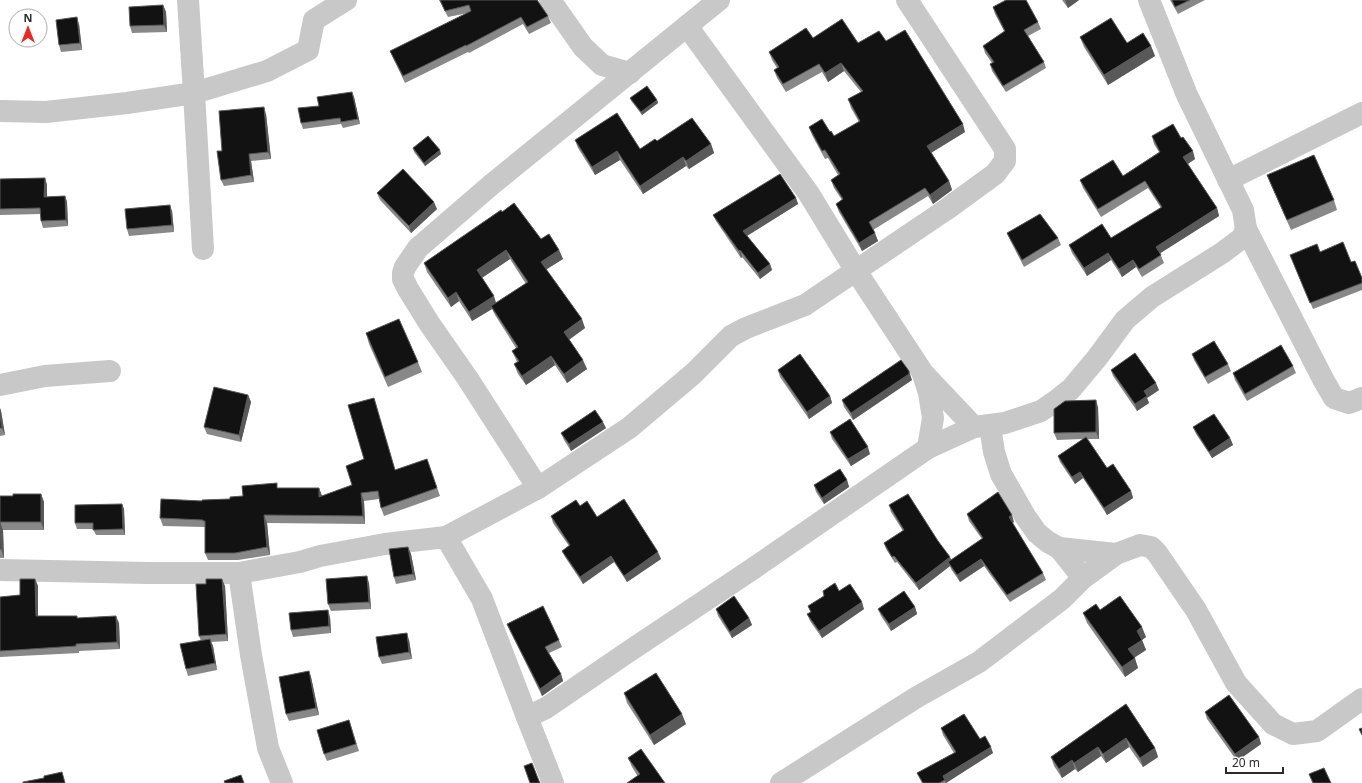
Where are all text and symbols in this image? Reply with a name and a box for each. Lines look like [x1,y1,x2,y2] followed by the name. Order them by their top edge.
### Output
[8,8,48,48] north arrow
[24,10,32,25] text: N
[1226,749,1283,775] scale bar
[1232,754,1260,771] text: 20 m

